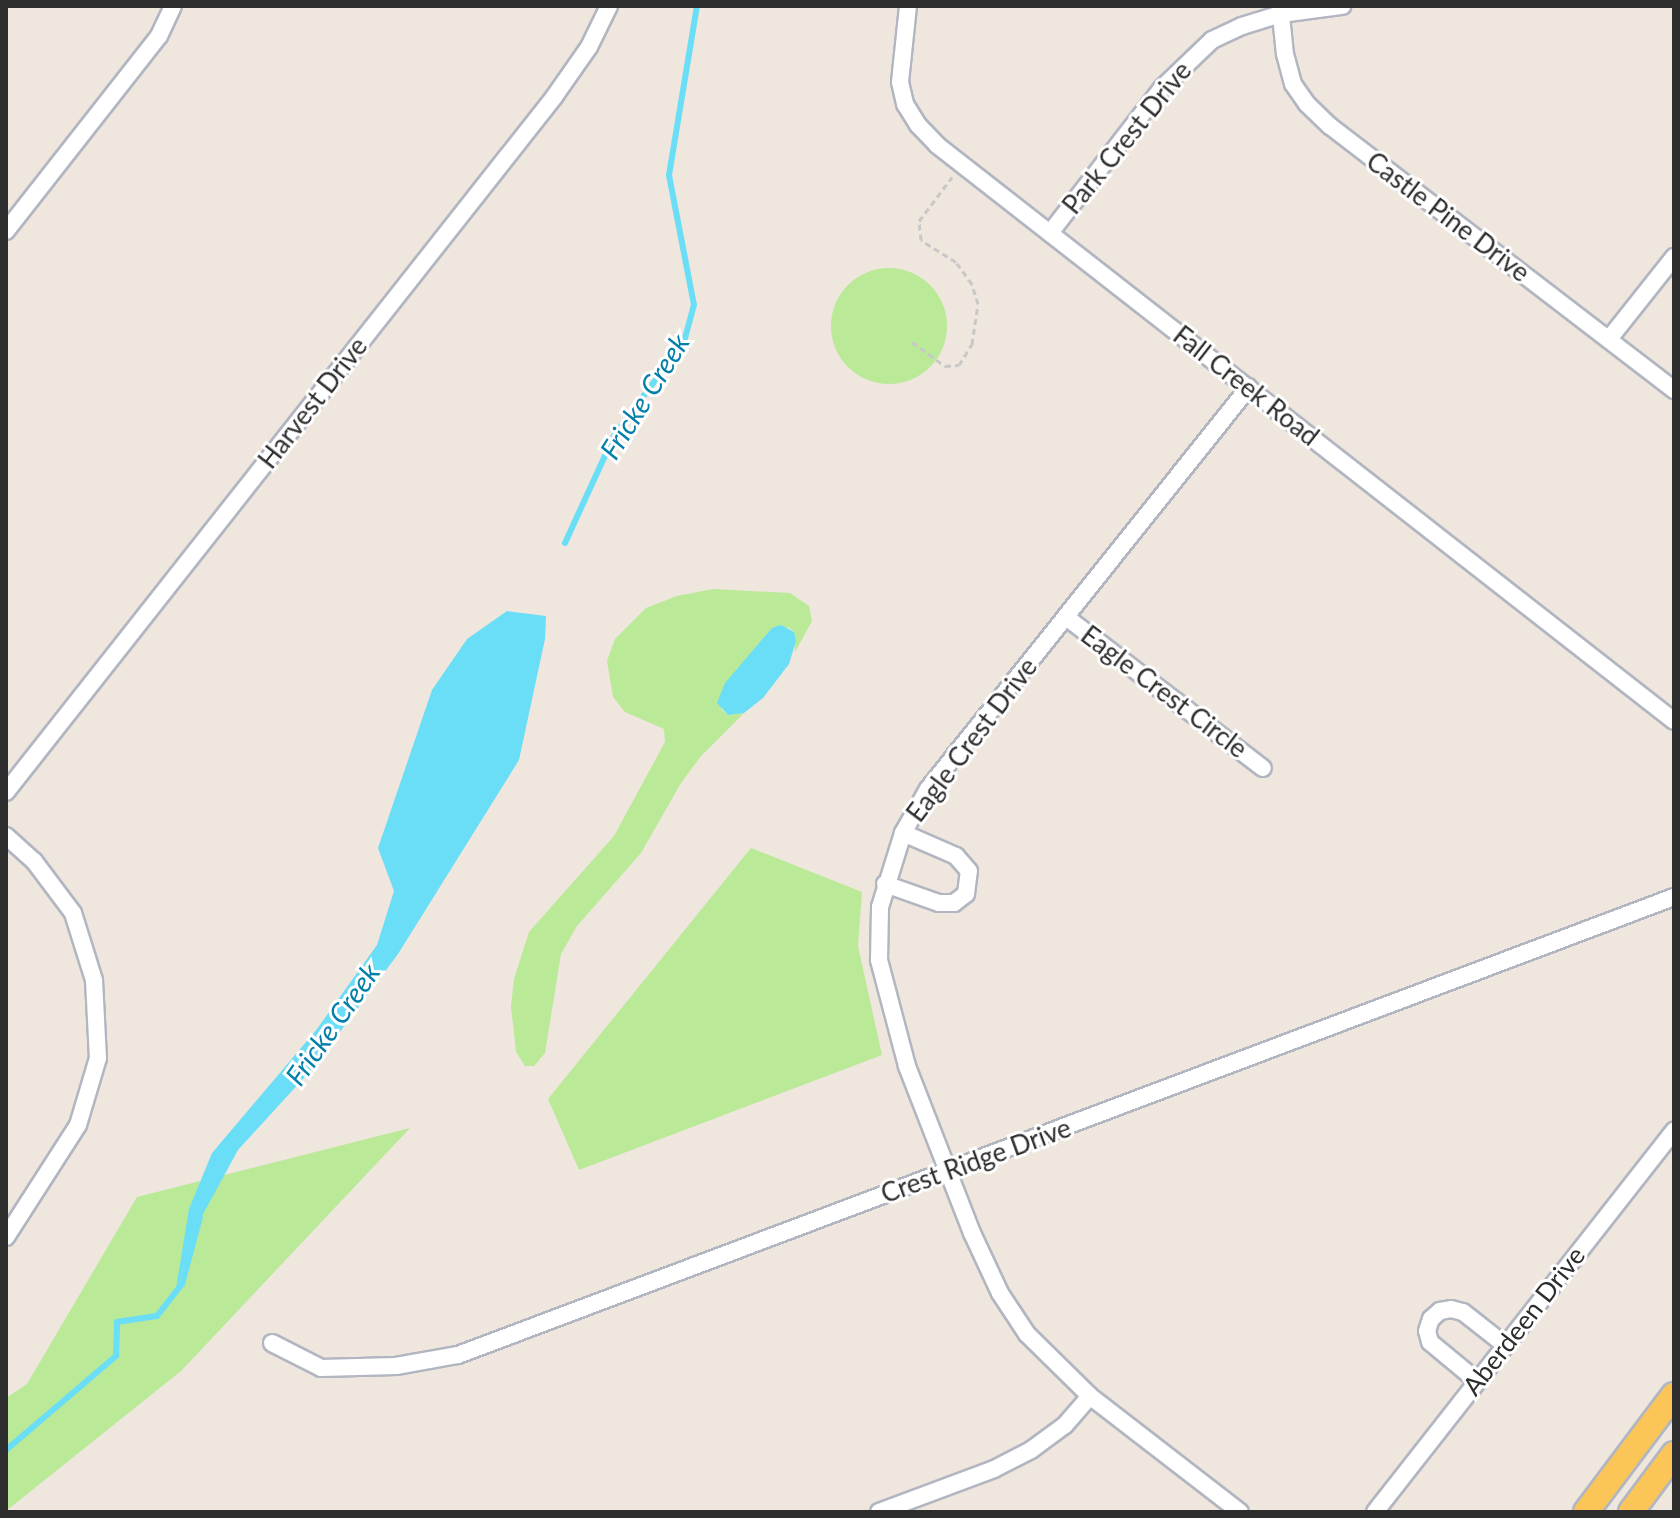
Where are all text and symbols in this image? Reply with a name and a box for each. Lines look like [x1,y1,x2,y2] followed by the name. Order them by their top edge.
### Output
[1056,56,1198,220] street label: Park Crest Drive
[1360,146,1536,288] street label: Castle Pine Drive
[1167,320,1325,452] street label: Fall Creek Road
[592,327,696,465] water label: Fricke Creek
[252,331,374,475] street label: Harvest Drive
[1075,619,1253,765] street label: Eagle Crest Circle
[900,652,1044,828] street label: Eagle Crest Drive
[278,957,386,1091] water label: Fricke Creek
[877,1112,1075,1210] street label: Crest Ridge Drive
[1456,1240,1592,1402] street label: Aberdeen Drive

